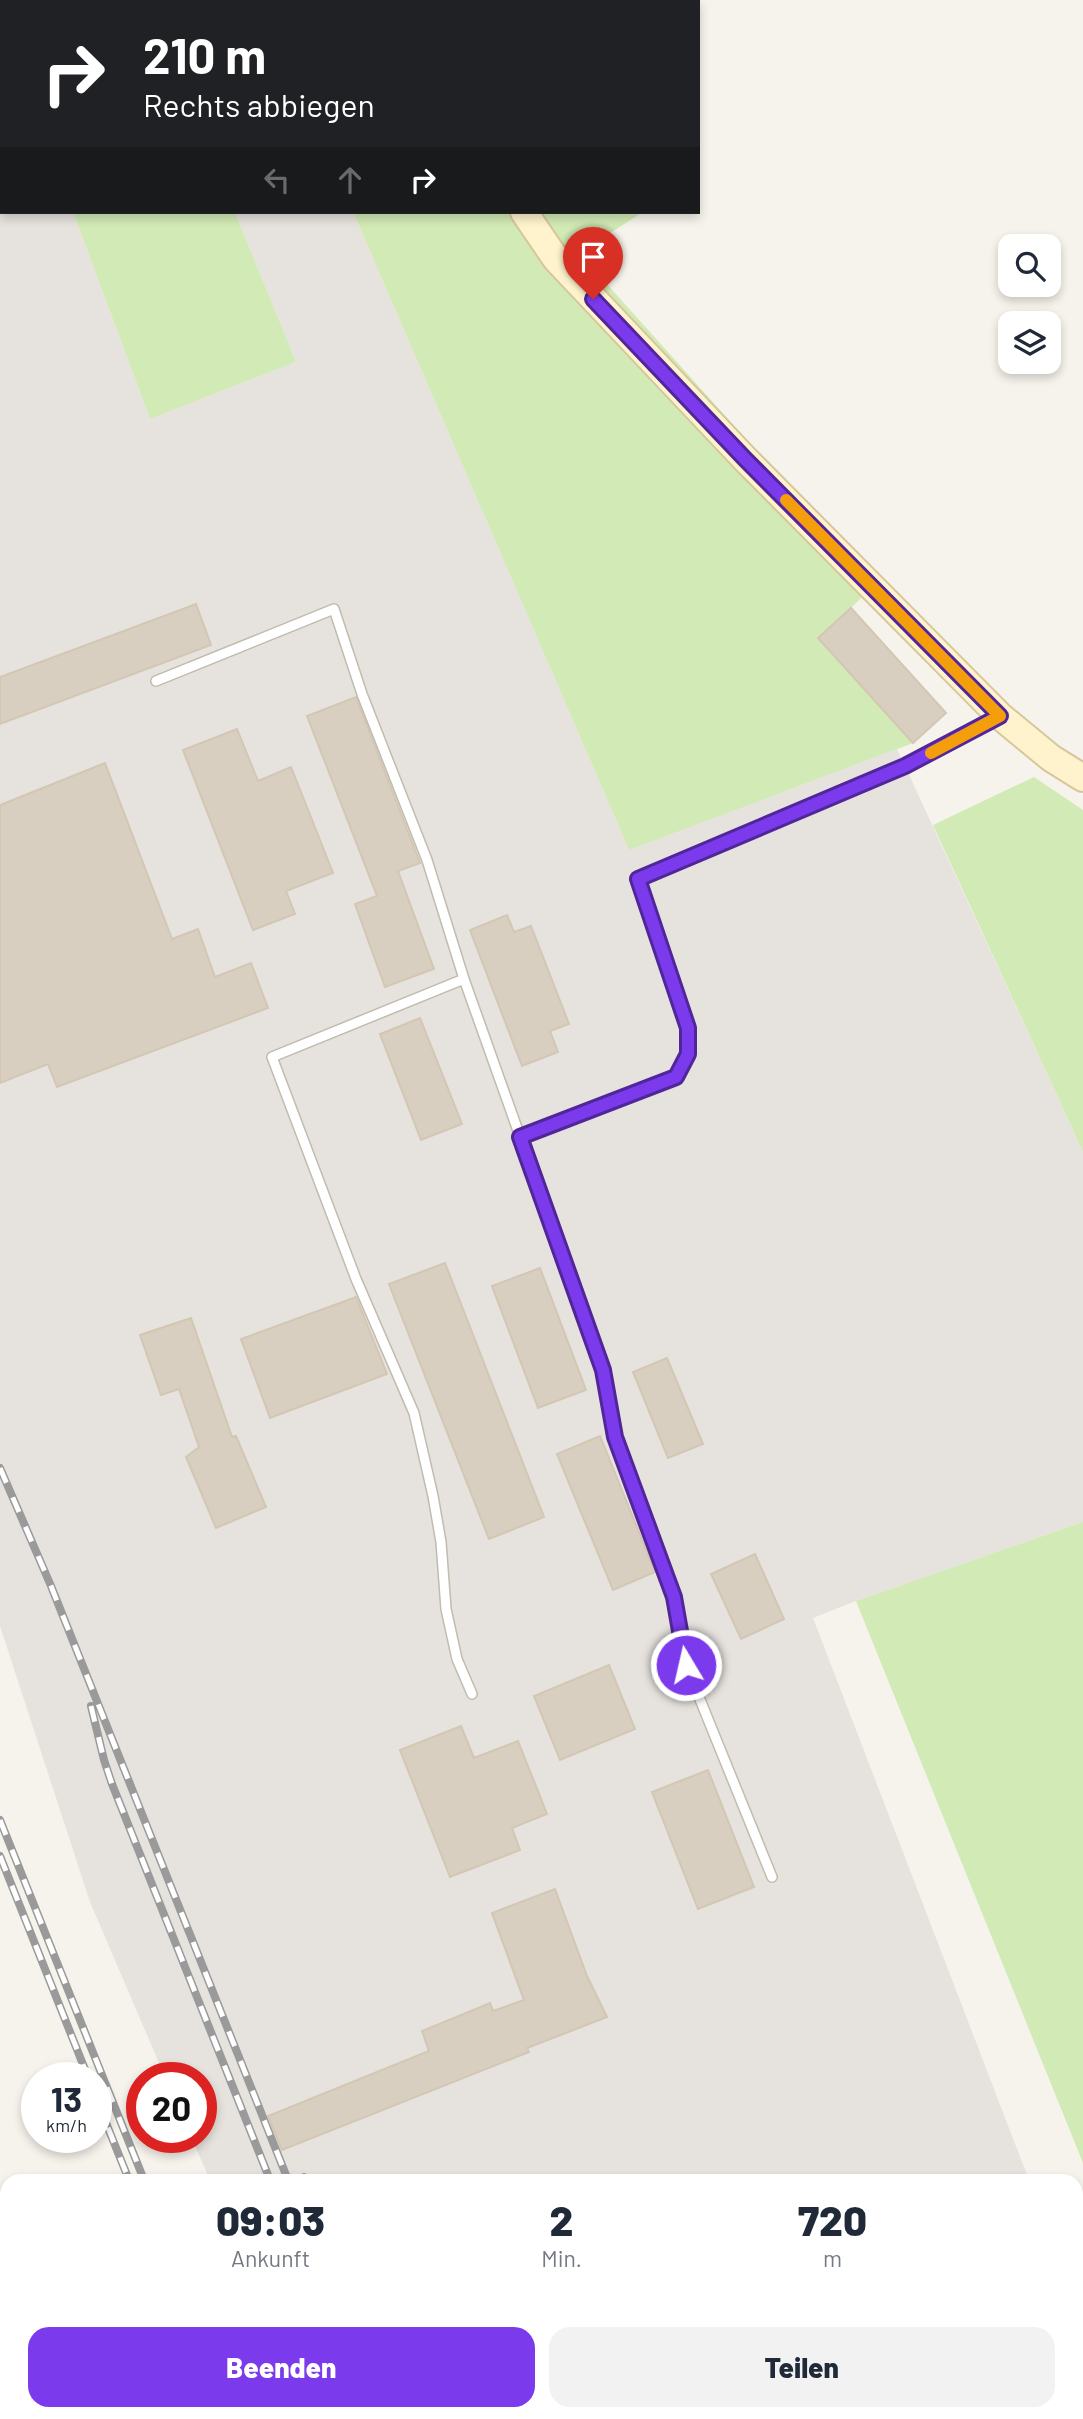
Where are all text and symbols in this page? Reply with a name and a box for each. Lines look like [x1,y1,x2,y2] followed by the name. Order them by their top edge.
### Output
[143,25,266,84] text: 210 m
[28,28,119,119] icon: right
[143,85,375,123] text: Rechts abbiegen
[258,161,296,199] icon: left
[331,161,369,199] icon: ahead
[404,161,442,199] icon: right
[563,227,623,299] pin
[998,234,1061,374] map controls
[998,234,1061,297] button: search
[574,238,612,276] icon: arrive
[998,311,1061,374] button: layers
[649,1628,723,1702] position arrow
[126,2062,217,2153] speed limit sign: 20
[51,2077,82,2119] text: 13
[46,2114,87,2136] text: km/h
[216,2194,325,2244] text: 09:03
[550,2194,573,2244] text: 2
[798,2194,867,2244] text: 720
[231,2244,310,2272] text: Ankunft
[541,2244,582,2272] text: Min.
[823,2244,842,2272] text: m
[28,2327,535,2407] button: Beenden
[549,2327,1055,2407] button: Teilen

